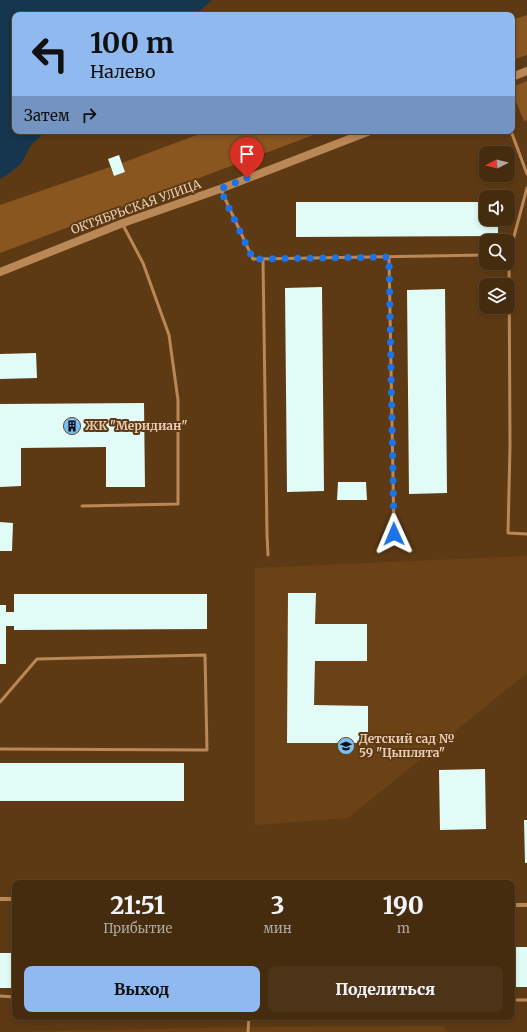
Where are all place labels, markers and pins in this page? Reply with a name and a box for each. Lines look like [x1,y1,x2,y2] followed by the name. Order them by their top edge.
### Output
[230,137,264,178] pin
[62,416,82,436] building icon: ЖК "Меридиан"
[85,418,187,433] place label: ЖК "Меридиан"
[359,731,455,760] place label: Детский сад № 59 "Цыплята"
[336,736,356,756] school or university icon: Детский сад № 59 "Цыплята"

